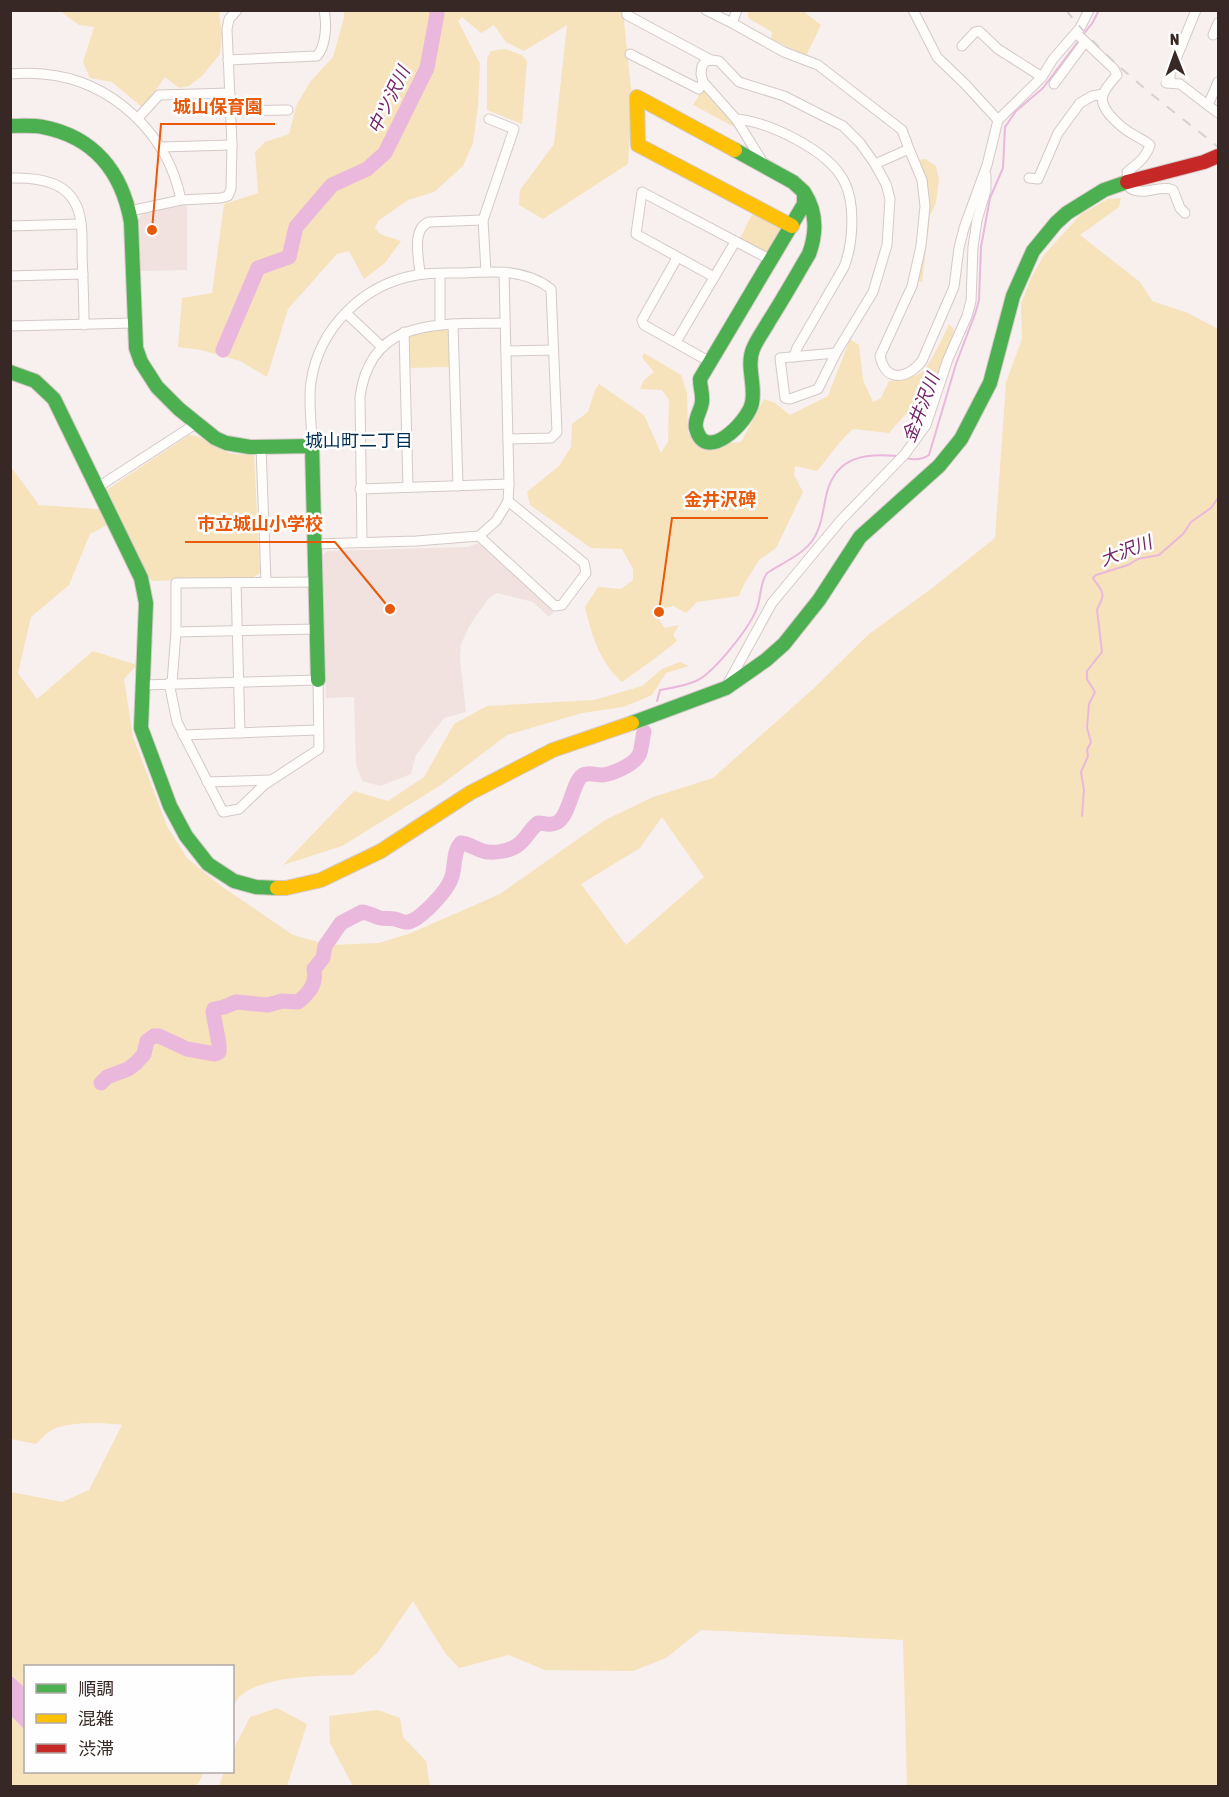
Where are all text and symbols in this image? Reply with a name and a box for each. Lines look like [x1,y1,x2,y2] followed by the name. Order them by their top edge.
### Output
[1145,24,1205,84] north arrow
[1170,30,1180,48] text: N
[363,61,415,137] water label: 中ツ沢川
[161,88,275,124] callout: 城山保育園
[173,96,263,117] text: 城山保育園
[898,369,944,445] water label: 金井沢川
[305,430,413,451] district label: 城山町二丁目
[672,482,768,518] callout: 金井沢碑
[684,489,756,510] text: 金井沢碑
[185,506,335,542] callout: 市立城山小学校
[197,513,323,534] text: 市立城山小学校
[1097,530,1157,570] water label: 大沢川
[24,1665,234,1773] legend
[78,1678,114,1699] text: 順調
[78,1708,114,1729] text: 混雑
[78,1738,114,1759] text: 渋滞

